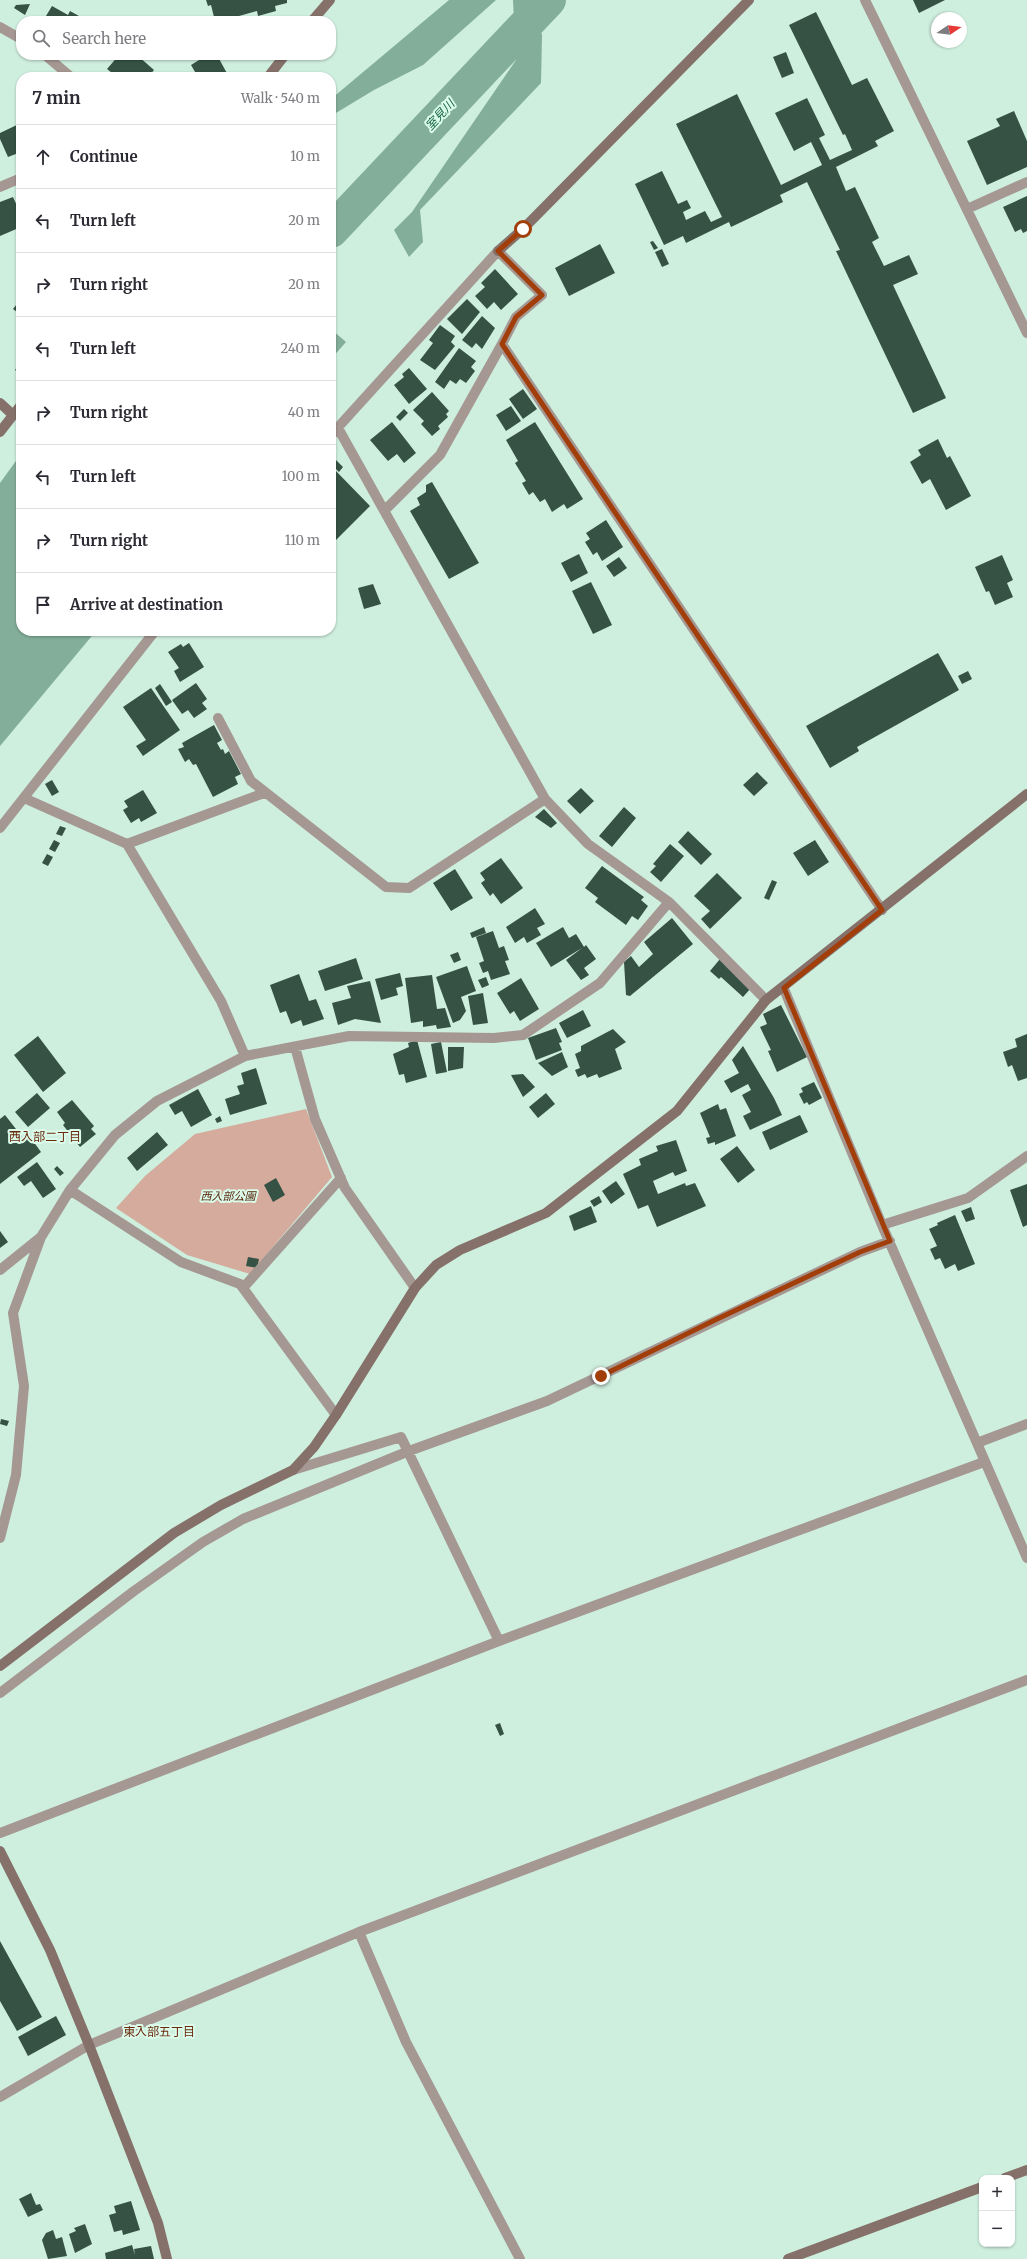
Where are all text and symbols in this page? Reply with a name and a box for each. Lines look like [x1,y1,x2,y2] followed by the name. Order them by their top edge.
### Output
[931,12,967,48] north arrow
[16,16,336,60] search box
[30,27,52,49] icon: search
[62,29,146,48] text: Search here
[32,87,81,109] text: 7 min
[241,90,320,107] text: Walk · 540 m
[422,95,459,133] water label: 室見川
[32,146,54,168] icon: ahead
[70,147,138,166] text: Continue
[290,148,320,165] text: 10 m
[32,210,54,232] icon: left
[70,211,136,230] text: Turn left
[288,212,320,229] text: 20 m
[514,220,532,238] route start
[32,274,54,296] icon: right
[70,275,148,294] text: Turn right
[288,276,320,293] text: 20 m
[32,338,54,360] icon: left
[70,339,136,358] text: Turn left
[280,340,320,357] text: 240 m
[32,402,54,424] icon: right
[70,403,148,422] text: Turn right
[288,404,320,421] text: 40 m
[32,466,54,488] icon: left
[70,467,136,486] text: Turn left
[282,468,320,485] text: 100 m
[32,530,54,552] icon: right
[70,531,148,550] text: Turn right
[285,532,320,549] text: 110 m
[32,594,54,616] icon: arrive
[70,595,223,614] text: Arrive at destination
[9,1129,81,1144] district label: 西入部二丁目
[201,1189,257,1203] park label: 西入部公園
[592,1367,610,1385] route end
[123,2024,195,2039] district label: 東入部五丁目
[979,2175,1015,2247] map controls
[979,2175,1015,2211] button: +
[979,2211,1015,2247] button: −

